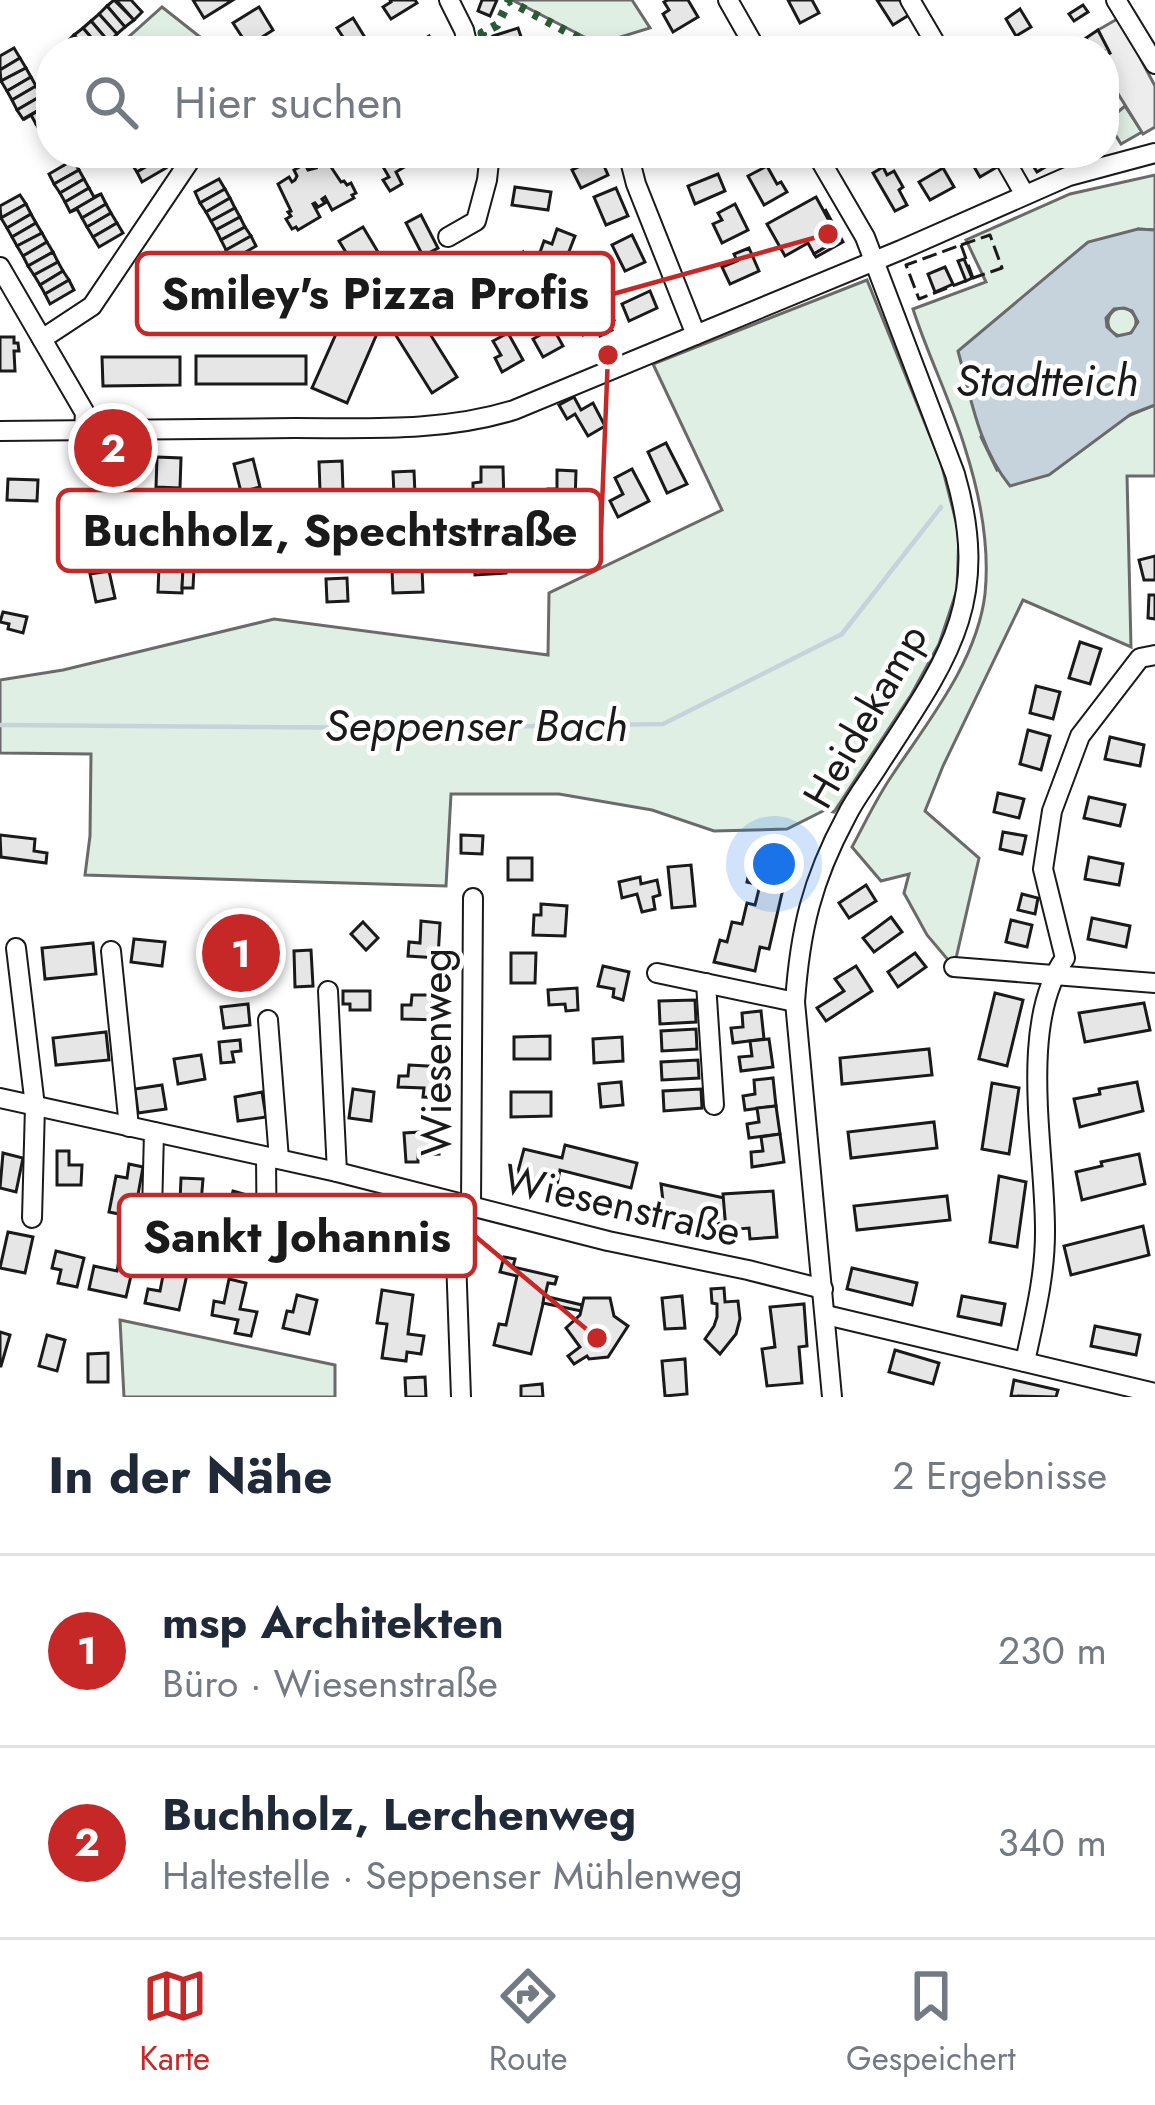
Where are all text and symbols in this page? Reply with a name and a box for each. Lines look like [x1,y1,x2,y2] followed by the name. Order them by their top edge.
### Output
[36,36,1119,168] search box
[78,69,144,135] icon: search
[174,70,404,135] text: Hier suchen
[137,253,613,334] callout: Smiley's Pizza Profis
[161,261,589,326] text: Smiley's Pizza Profis
[956,348,1138,413] water label: Stadtteich
[74,403,152,493] pin: 2
[58,490,601,571] callout: Buchholz, Spechtstraße
[82,498,578,563] text: Buchholz, Spechtstraße
[788,613,942,819] street label: Heidekamp
[324,693,628,758] water label: Seppenser Bach
[744,834,804,894] your location
[202,908,280,998] pin: 1
[406,948,467,1156] street label: Wiesenweg
[497,1148,747,1262] street label: Wiesenstraße
[119,1195,475,1276] callout: Sankt Johannis
[143,1204,451,1269] text: Sankt Johannis
[48,1438,332,1512] text: In der Nähe
[892,1447,1107,1504] text: 2 Ergebnisse
[162,1590,504,1655] text: msp Architekten
[77,1622,97,1679] text: 1
[998,1622,1107,1679] text: 230 m
[162,1655,498,1712] text: Büro · Wiesenstraße
[162,1782,636,1847] text: Buchholz, Lerchenweg
[74,1814,100,1871] text: 2
[997,1814,1107,1871] text: 340 m
[162,1847,743,1904] text: Haltestelle · Seppenser Mühlenweg
[139,1963,210,2082] tab: Karte
[489,1963,567,2082] tab: Route
[846,1963,1016,2082] tab: Gespeichert

